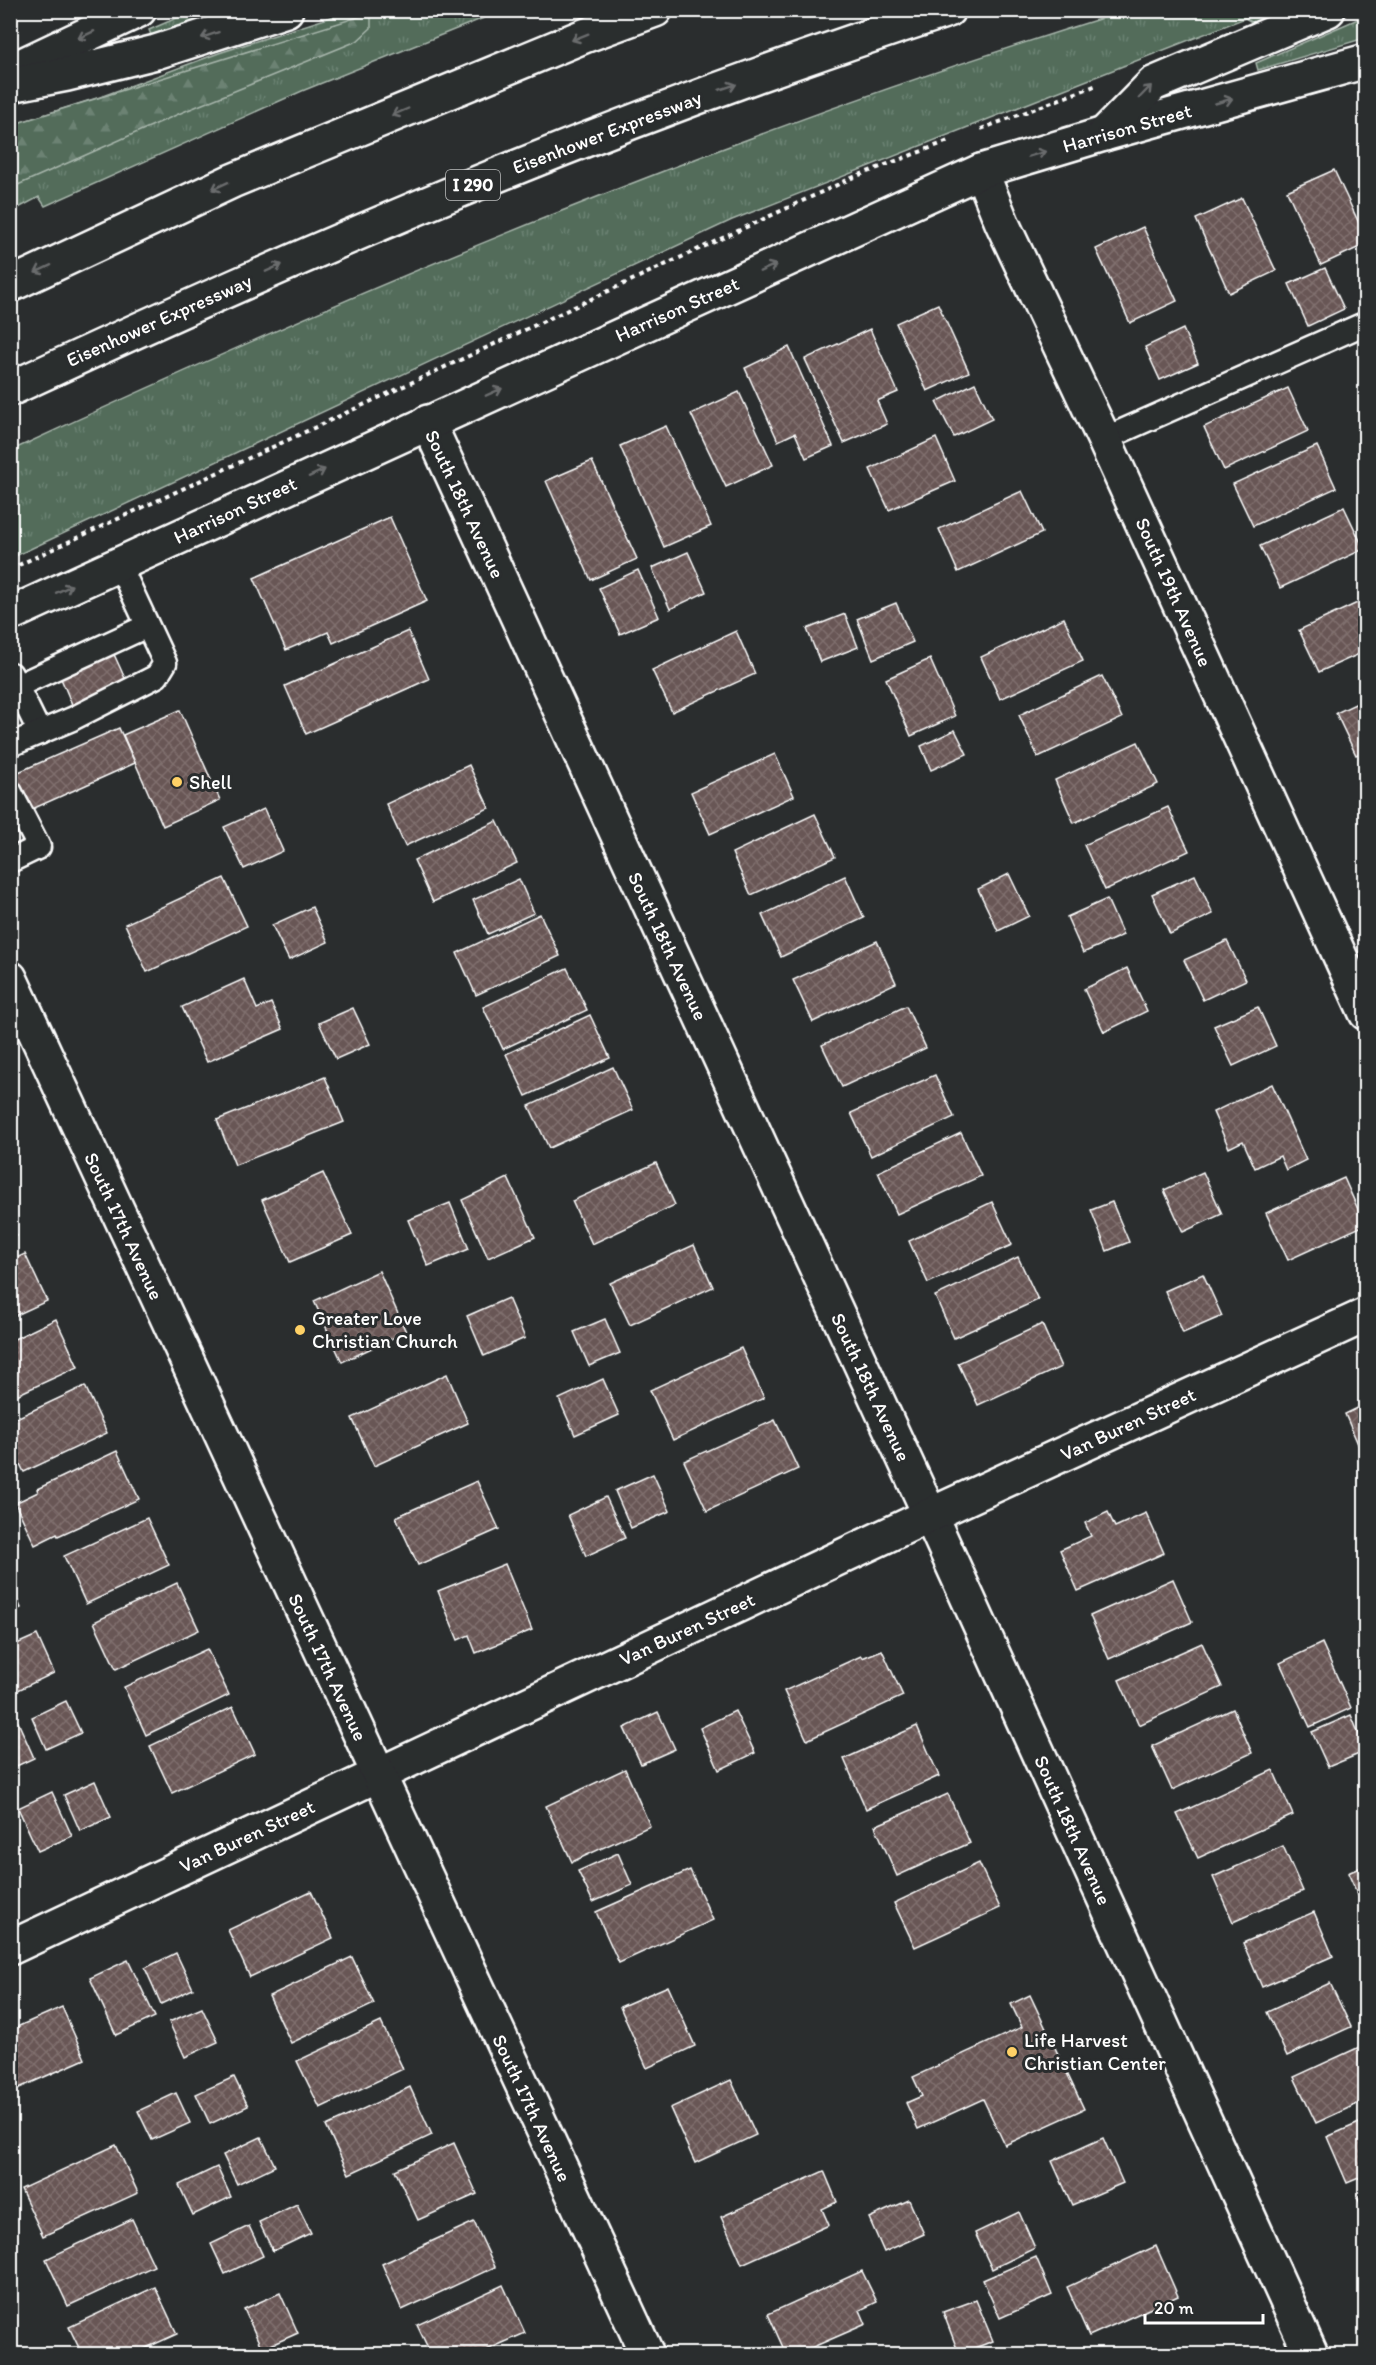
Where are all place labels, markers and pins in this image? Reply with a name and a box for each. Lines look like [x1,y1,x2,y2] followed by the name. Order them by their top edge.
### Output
[189,770,232,794] place label: Shell
[170,775,184,789] marker: Shell
[312,1306,458,1353] place label: Greater Love Christian Church
[293,1323,307,1337] marker: Greater Love Christian Church
[1024,2028,1166,2075] place label: Life Harvest Christian Center
[1005,2045,1019,2059] marker: Life Harvest Christian Center

